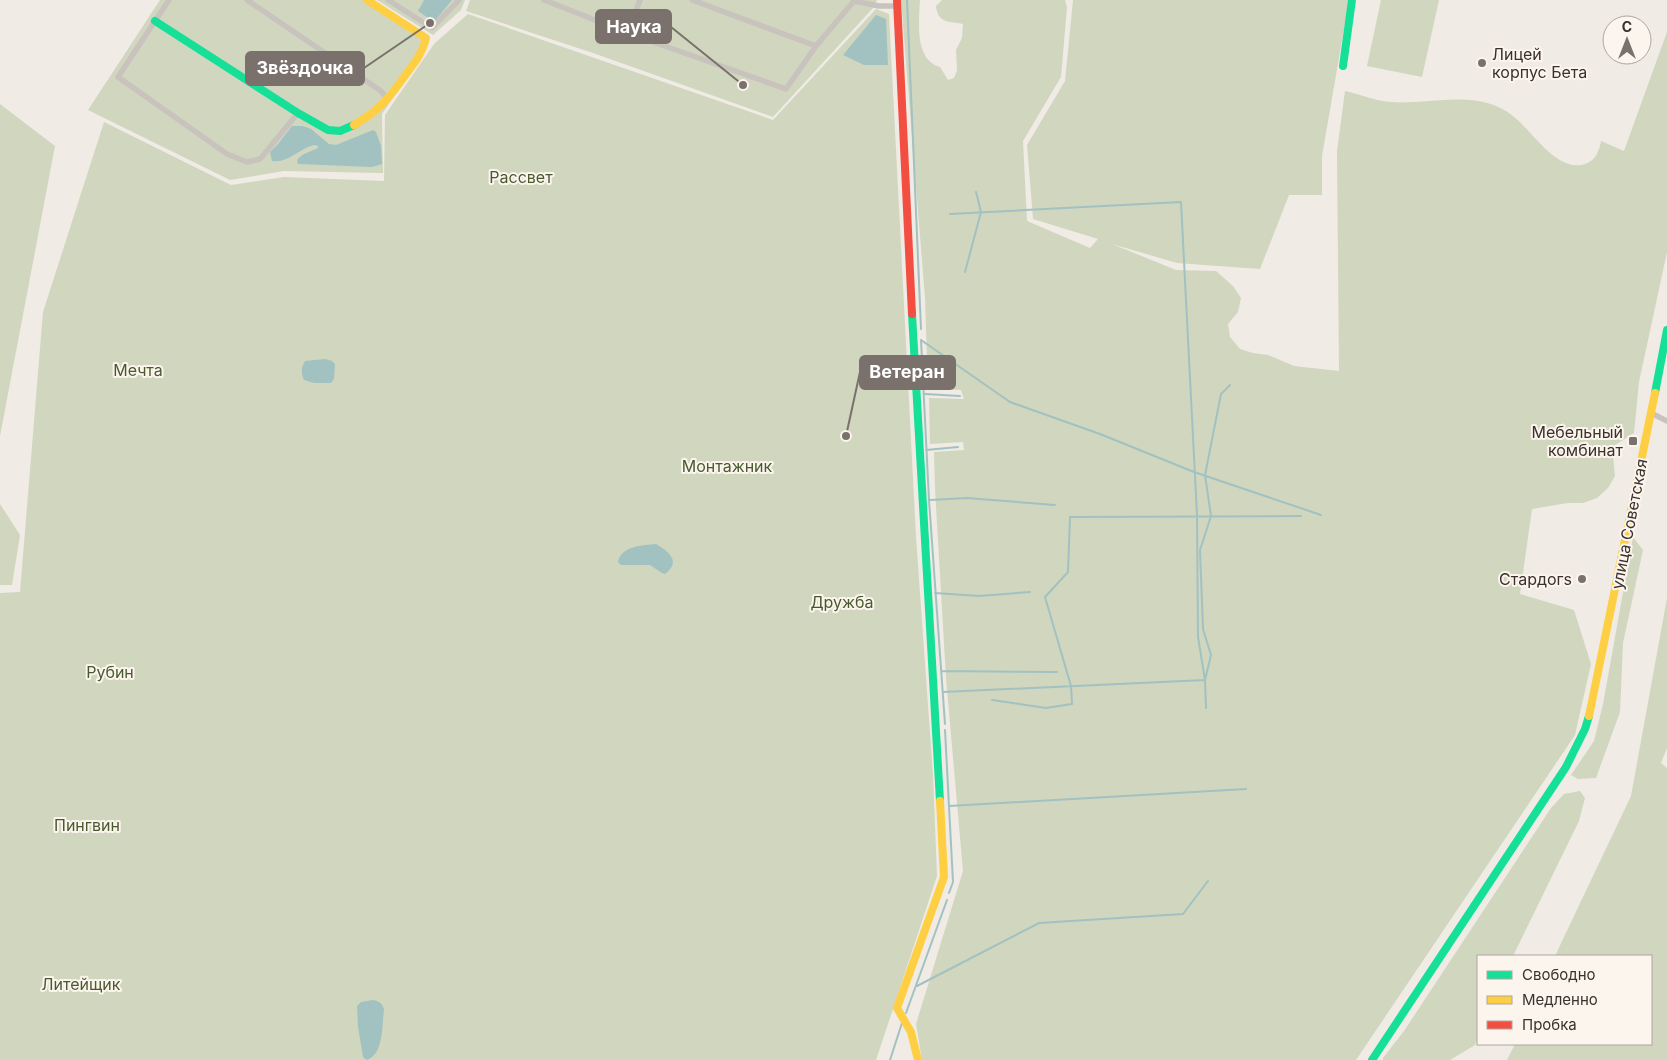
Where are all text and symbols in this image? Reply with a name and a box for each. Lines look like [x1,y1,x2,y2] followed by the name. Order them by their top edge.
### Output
[596,10,671,43] callout: Наука
[1602,15,1652,65] north arrow
[606,16,662,37] text: Наука
[1622,18,1632,35] text: С
[1492,44,1587,82] place label: Лицей корпус Бета
[246,52,364,85] callout: Звёздочка
[256,57,354,78] text: Звёздочка
[1476,57,1488,69] marker: Лицей корпус Бета
[489,167,553,187] park label: Рассвет
[860,356,955,389] callout: Ветеран
[113,360,163,380] park label: Мечта
[869,361,945,382] text: Ветеран
[1532,422,1624,460] place label: Мебельный комбинат
[1627,435,1639,447] marker: Мебельный комбинат
[682,456,773,476] park label: Монтажник
[1607,457,1651,591] street label: улица Советская
[1499,569,1572,589] place label: Стардогs
[1576,573,1588,585] marker: Стардогs
[810,592,874,612] park label: Дружба
[86,662,134,682] park label: Рубин
[54,815,120,835] park label: Пингвин
[1477,955,1652,1045] legend
[1522,965,1596,984] text: Свободно
[42,974,121,994] park label: Литейщик
[1522,990,1598,1009] text: Медленно
[1522,1015,1577,1034] text: Пробка

